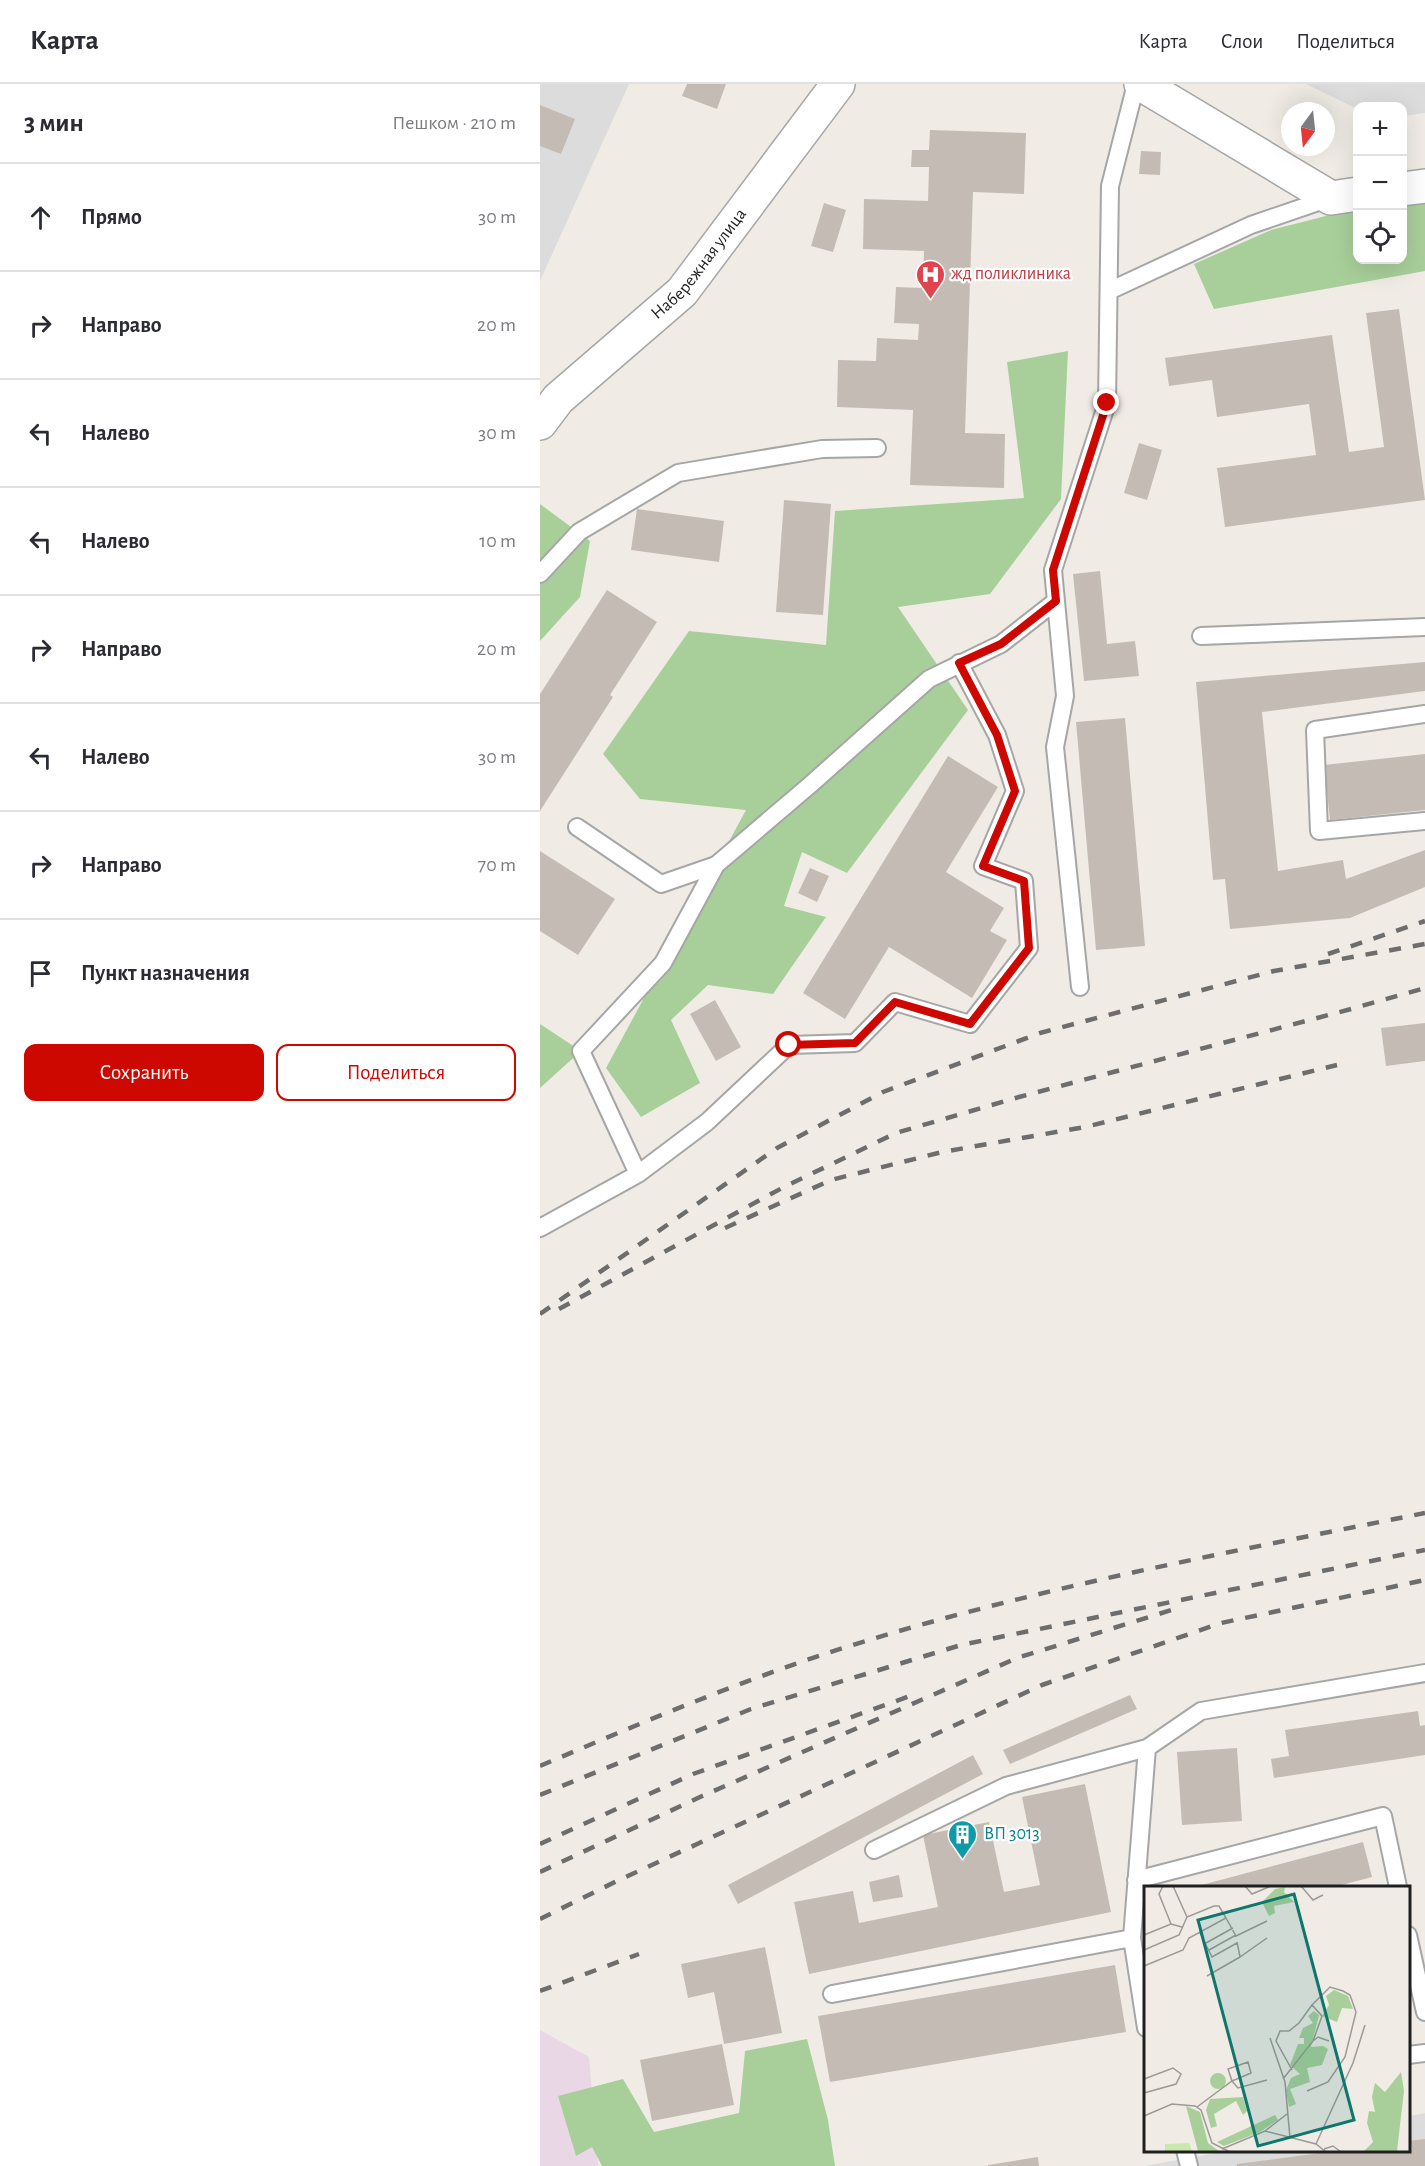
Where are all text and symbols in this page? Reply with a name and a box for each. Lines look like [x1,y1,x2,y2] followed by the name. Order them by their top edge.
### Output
[30,27,99,55] text: Карта
[1138,31,1188,52] text: Карта
[1221,31,1263,52] text: Слои
[1296,31,1395,52] text: Поделиться
[1281,102,1335,156] north arrow
[1353,102,1407,264] map controls
[1353,102,1407,156] button: +
[24,110,84,136] text: 3 мин
[392,113,516,133] text: Пешком · 210 m
[1353,156,1407,210] button: −
[24,201,57,234] icon: ahead
[648,205,750,323] street label: Набережная улица
[81,206,142,228] text: Прямо
[478,207,516,227] text: 30 m
[1353,210,1407,264] button: locate
[914,258,946,300] hospital icon: жд поликлиника
[951,265,1071,283] place label: жд поликлиника
[24,309,57,342] icon: right
[81,314,162,336] text: Направо
[477,315,516,335] text: 20 m
[1093,389,1119,415] route end
[24,417,57,450] icon: left
[81,422,150,444] text: Налево
[478,423,516,443] text: 30 m
[24,525,57,558] icon: left
[81,530,150,552] text: Налево
[479,531,516,551] text: 10 m
[24,633,57,666] icon: right
[81,638,162,660] text: Направо
[477,639,516,659] text: 20 m
[24,741,57,774] icon: left
[81,746,150,768] text: Налево
[478,747,516,767] text: 30 m
[24,849,57,882] icon: right
[81,854,162,876] text: Направо
[478,855,516,875] text: 70 m
[24,957,57,990] icon: arrive
[81,962,250,984] text: Пункт назначения
[775,1031,801,1057] route start
[24,1044,264,1101] button: Сохранить
[276,1044,516,1101] button: Поделиться
[947,1818,979,1860] building icon: ВП 3013
[984,1825,1040,1843] place label: ВП 3013
[1144,1886,1410,2151] inset map

